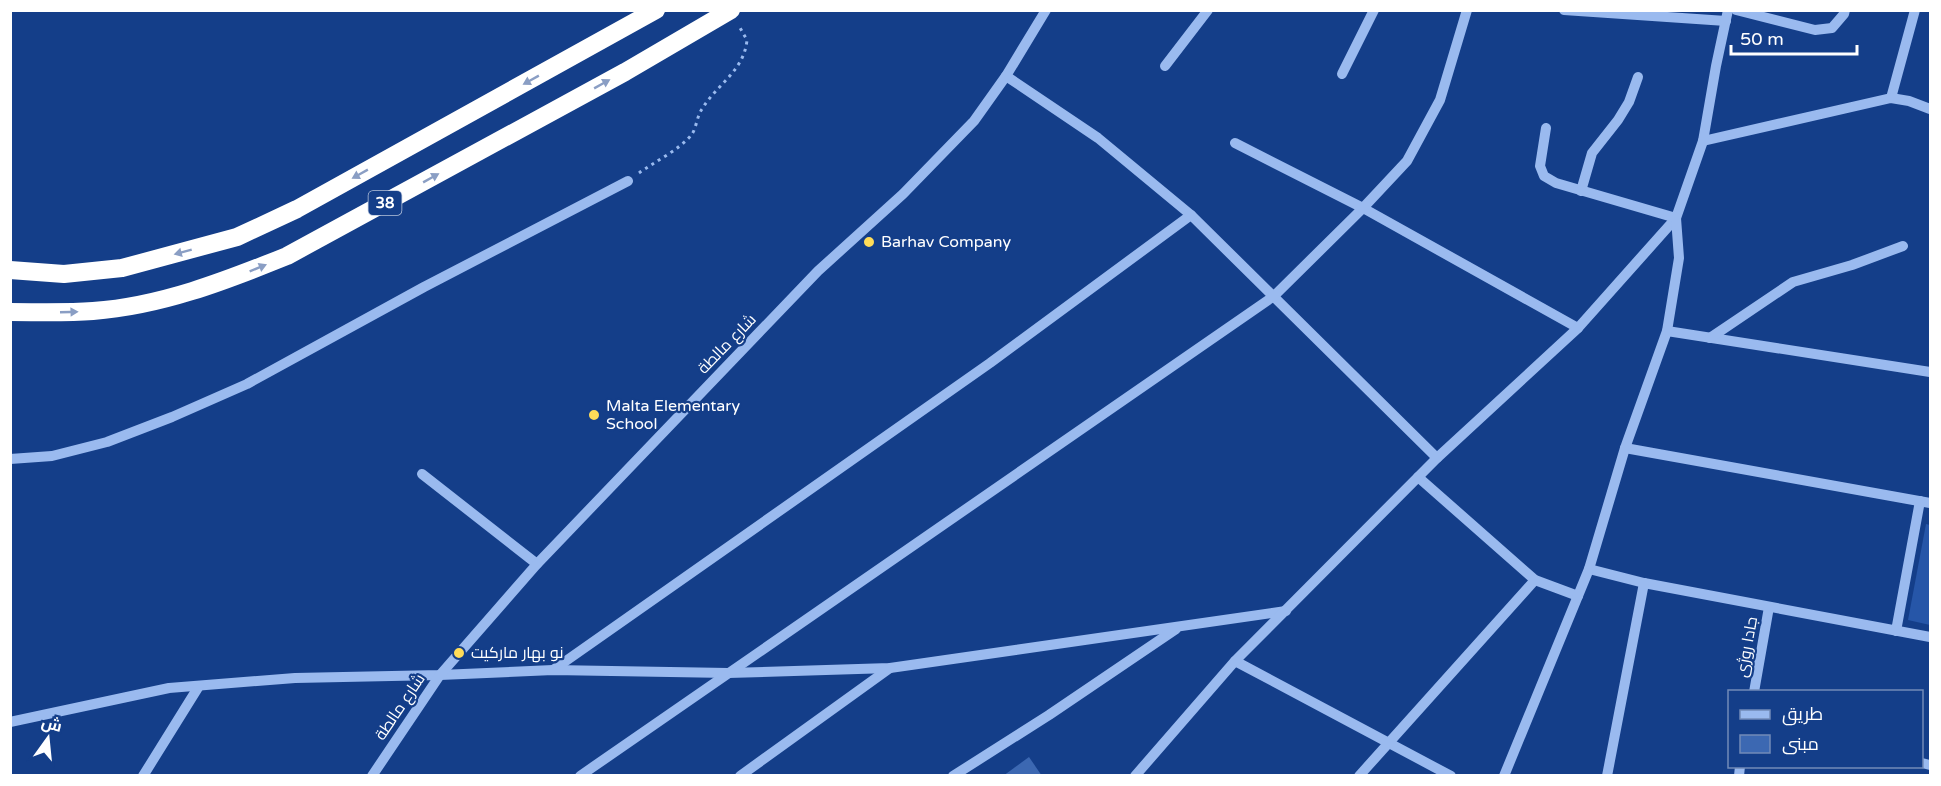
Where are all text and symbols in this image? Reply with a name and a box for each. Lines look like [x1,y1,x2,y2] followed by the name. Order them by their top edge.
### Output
[1731,18,1857,56] scale bar
[1740,28,1784,50] text: 50 m
[523,74,539,85] one-way arrow
[593,79,610,89] one-way arrow
[352,169,369,179] one-way arrow
[422,173,439,183] one-way arrow
[368,191,402,215] road number: 38
[881,232,1011,252] place label: Barhav Company
[862,235,876,249] marker: Barhav Company
[173,248,191,257] one-way arrow
[249,263,267,272] one-way arrow
[59,307,78,316] one-way arrow
[693,310,761,379] street label: شارع مالطة
[606,396,740,434] place label: Malta Elementary School
[587,408,601,422] marker: Malta Elementary School
[1732,615,1762,679] street label: جادا روژی
[471,643,564,663] place label: نو بهار ماركيت
[452,646,466,660] marker: نو بهار ماركيت
[371,670,430,745] street label: شارع مالطة
[1728,690,1923,768] legend
[1782,703,1823,726] text: طريق
[18,708,78,768] north arrow
[39,712,64,737] text: ش
[1782,733,1819,755] text: مبنى

